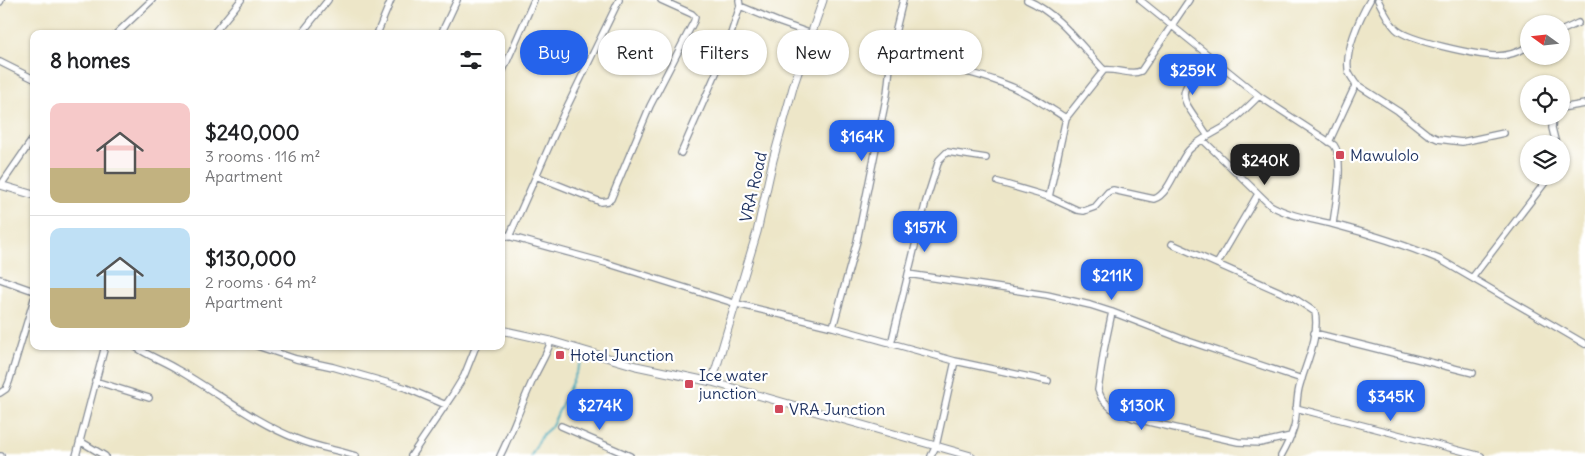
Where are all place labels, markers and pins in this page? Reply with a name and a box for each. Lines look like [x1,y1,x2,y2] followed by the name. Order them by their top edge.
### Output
[1158,54,1228,96] pin: $259K
[827,120,897,162] pin: $164K
[1230,144,1300,186] pin: $240K
[1350,145,1419,165] place label: Mawulolo
[1334,149,1346,161] marker: Mawulolo
[890,210,960,253] pin: $157K
[1077,258,1147,301] pin: $211K
[570,345,674,365] place label: Hotel Junction
[554,349,566,361] marker: Hotel Junction
[698,365,768,403] place label: Ice water junction
[683,378,695,390] marker: Ice water junction
[1356,380,1426,422] pin: $345K
[565,388,635,431] pin: $274K
[1107,388,1177,431] pin: $130K
[789,399,885,419] place label: VRA Junction
[773,403,785,415] marker: VRA Junction

